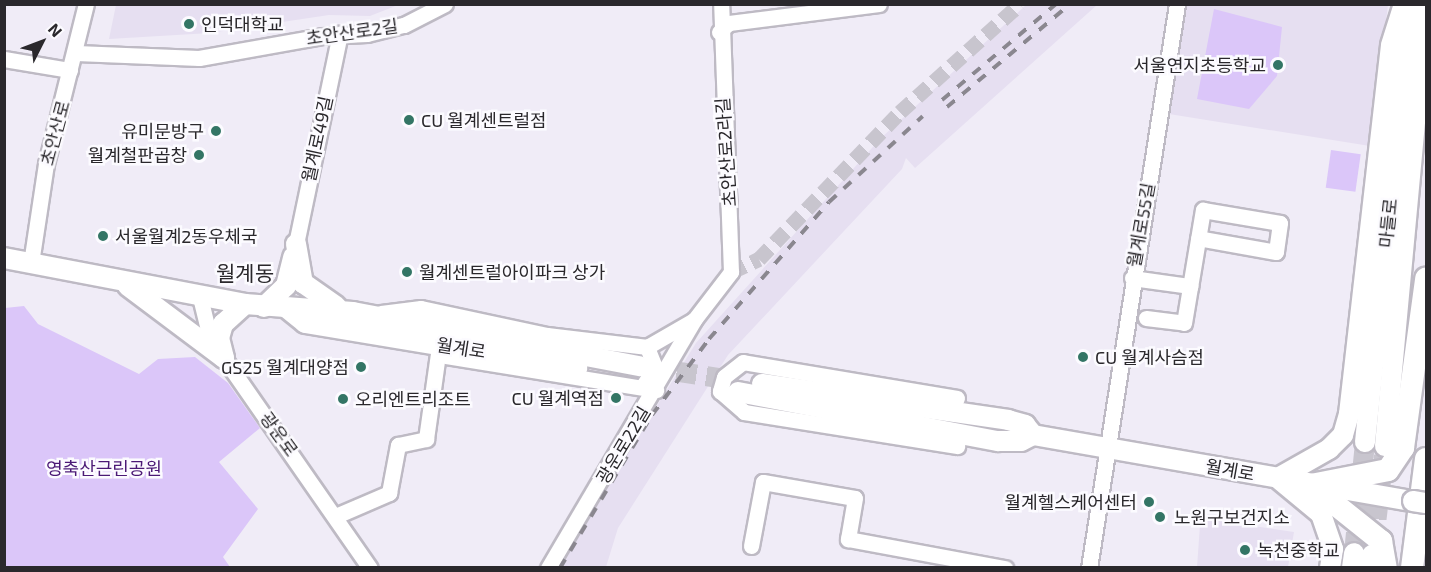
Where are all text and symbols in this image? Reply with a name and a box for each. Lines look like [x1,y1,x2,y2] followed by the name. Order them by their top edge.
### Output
[12,12,72,72] north arrow
[201,13,284,35] place label: 인덕대학교
[304,15,400,49] street label: 초안산로2길
[182,17,196,31] marker: 인덕대학교
[45,19,67,40] text: N
[1134,54,1266,76] place label: 서울연지초등학교
[1271,58,1285,72] marker: 서울연지초등학교
[297,94,337,184] street label: 월계로49길
[711,97,741,207] street label: 초안산로2라길
[36,98,74,168] street label: 초안산로
[421,109,547,131] place label: CU 월계센트럴점
[402,113,416,127] marker: CU 월계센트럴점
[121,120,204,142] place label: 유미문방구
[209,124,223,138] marker: 유미문방구
[88,144,187,166] place label: 월계철판곱창
[192,148,206,162] marker: 월계철판곱창
[1123,181,1159,269] street label: 월계로55길
[1375,197,1401,249] street label: 마들로
[115,225,258,247] place label: 서울월계2동우체국
[96,229,110,243] marker: 서울월계2동우체국
[216,260,274,286] district label: 월계동
[419,261,605,283] place label: 월계센트럴아이파크 상가
[400,265,414,279] marker: 월계센트럴아이파크 상가
[435,333,487,363] street label: 월계로
[1095,346,1204,368] place label: CU 월계사슴점
[1076,350,1090,364] marker: CU 월계사슴점
[221,356,349,378] place label: GS25 월계대양점
[354,360,368,374] marker: GS25 월계대양점
[511,387,604,409] place label: CU 월계역점
[355,388,471,410] place label: 오리엔트리조트
[609,391,623,405] marker: CU 월계역점
[336,392,350,406] marker: 오리엔트리조트
[591,402,655,488] street label: 광운로22길
[256,408,302,460] street label: 광운로
[1204,455,1256,485] street label: 월계로
[46,457,162,479] park label: 영축산근린공원
[1005,491,1137,513] place label: 월계헬스케어센터
[1142,495,1156,509] marker: 월계헬스케어센터
[1174,506,1290,528] place label: 노원구보건지소
[1151,508,1169,526] marker: 노원구보건지소
[1257,539,1340,561] place label: 녹천중학교
[1238,543,1252,557] marker: 녹천중학교

